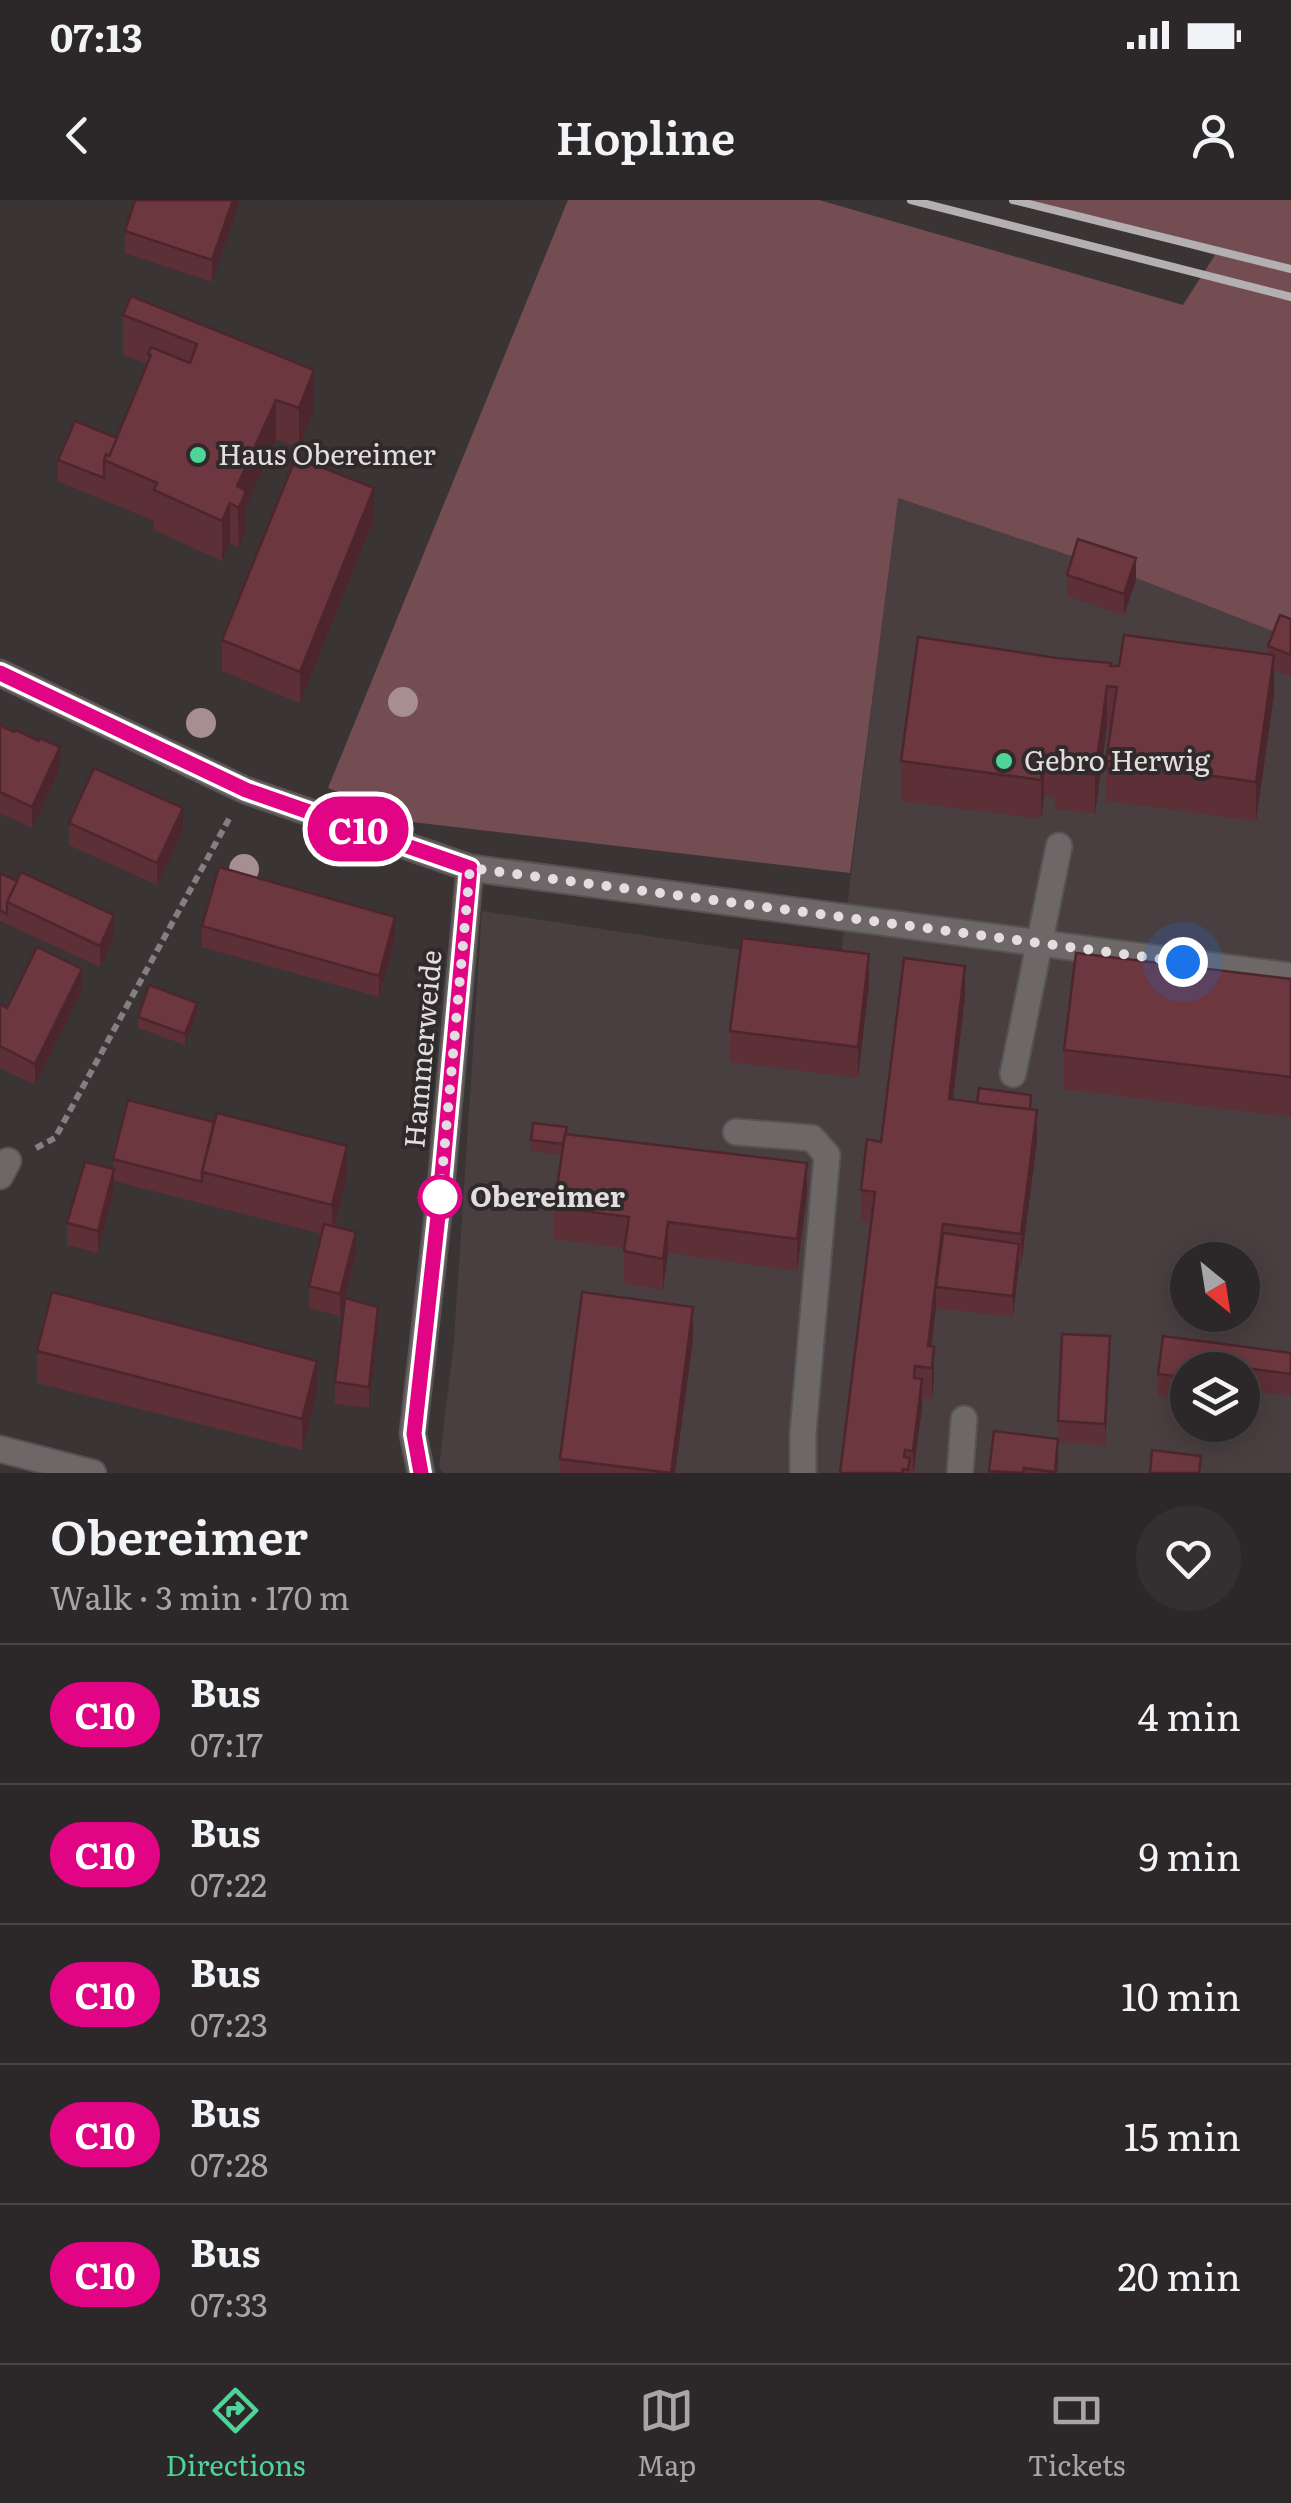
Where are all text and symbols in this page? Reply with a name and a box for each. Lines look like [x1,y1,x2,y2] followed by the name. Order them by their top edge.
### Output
[50,7,143,64] text: 07:13
[556,102,735,169] text: Hopline
[50,108,105,163] icon: back
[1186,108,1241,163] icon: person
[218,432,436,474] place label: Haus Obereimer
[187,444,209,466] marker: Haus Obereimer
[1024,738,1211,780] place label: Gebro Herwig
[993,750,1015,772] marker: Gebro Herwig
[300,796,416,862] line badge: C10
[328,803,388,855] text: C10
[1158,937,1208,987] your location
[391,948,451,1150] street label: Hammerweide
[470,1174,625,1216] place label: Obereimer
[419,1176,461,1218] marker: Obereimer
[1170,1242,1260,1332] north arrow
[1170,1242,1260,1442] map controls
[1170,1352,1260,1442] button: layers
[50,1499,308,1570] text: Obereimer
[1136,1506,1241,1611] button: heart
[50,1572,350,1620] text: Walk · 3 min · 170 m
[190,1662,261,1719] text: Bus
[1138,1686,1241,1743] text: 4 min
[75,1688,135,1740] text: C10
[190,1719,263,1767] text: 07:17
[190,1802,261,1859] text: Bus
[1139,1826,1241,1883] text: 9 min
[75,1828,135,1880] text: C10
[190,1859,267,1907] text: 07:22
[190,1942,261,1999] text: Bus
[1121,1966,1241,2023] text: 10 min
[75,1968,135,2020] text: C10
[190,1999,268,2047] text: 07:23
[190,2082,261,2139] text: Bus
[1124,2106,1241,2163] text: 15 min
[75,2108,135,2160] text: C10
[190,2139,268,2187] text: 07:28
[190,2222,261,2279] text: Bus
[1117,2246,1241,2303] text: 20 min
[75,2248,135,2300] text: C10
[190,2279,268,2327] text: 07:33
[166,2383,306,2485] tab: Directions
[637,2383,696,2485] tab: Map
[1028,2383,1125,2485] tab: Tickets

